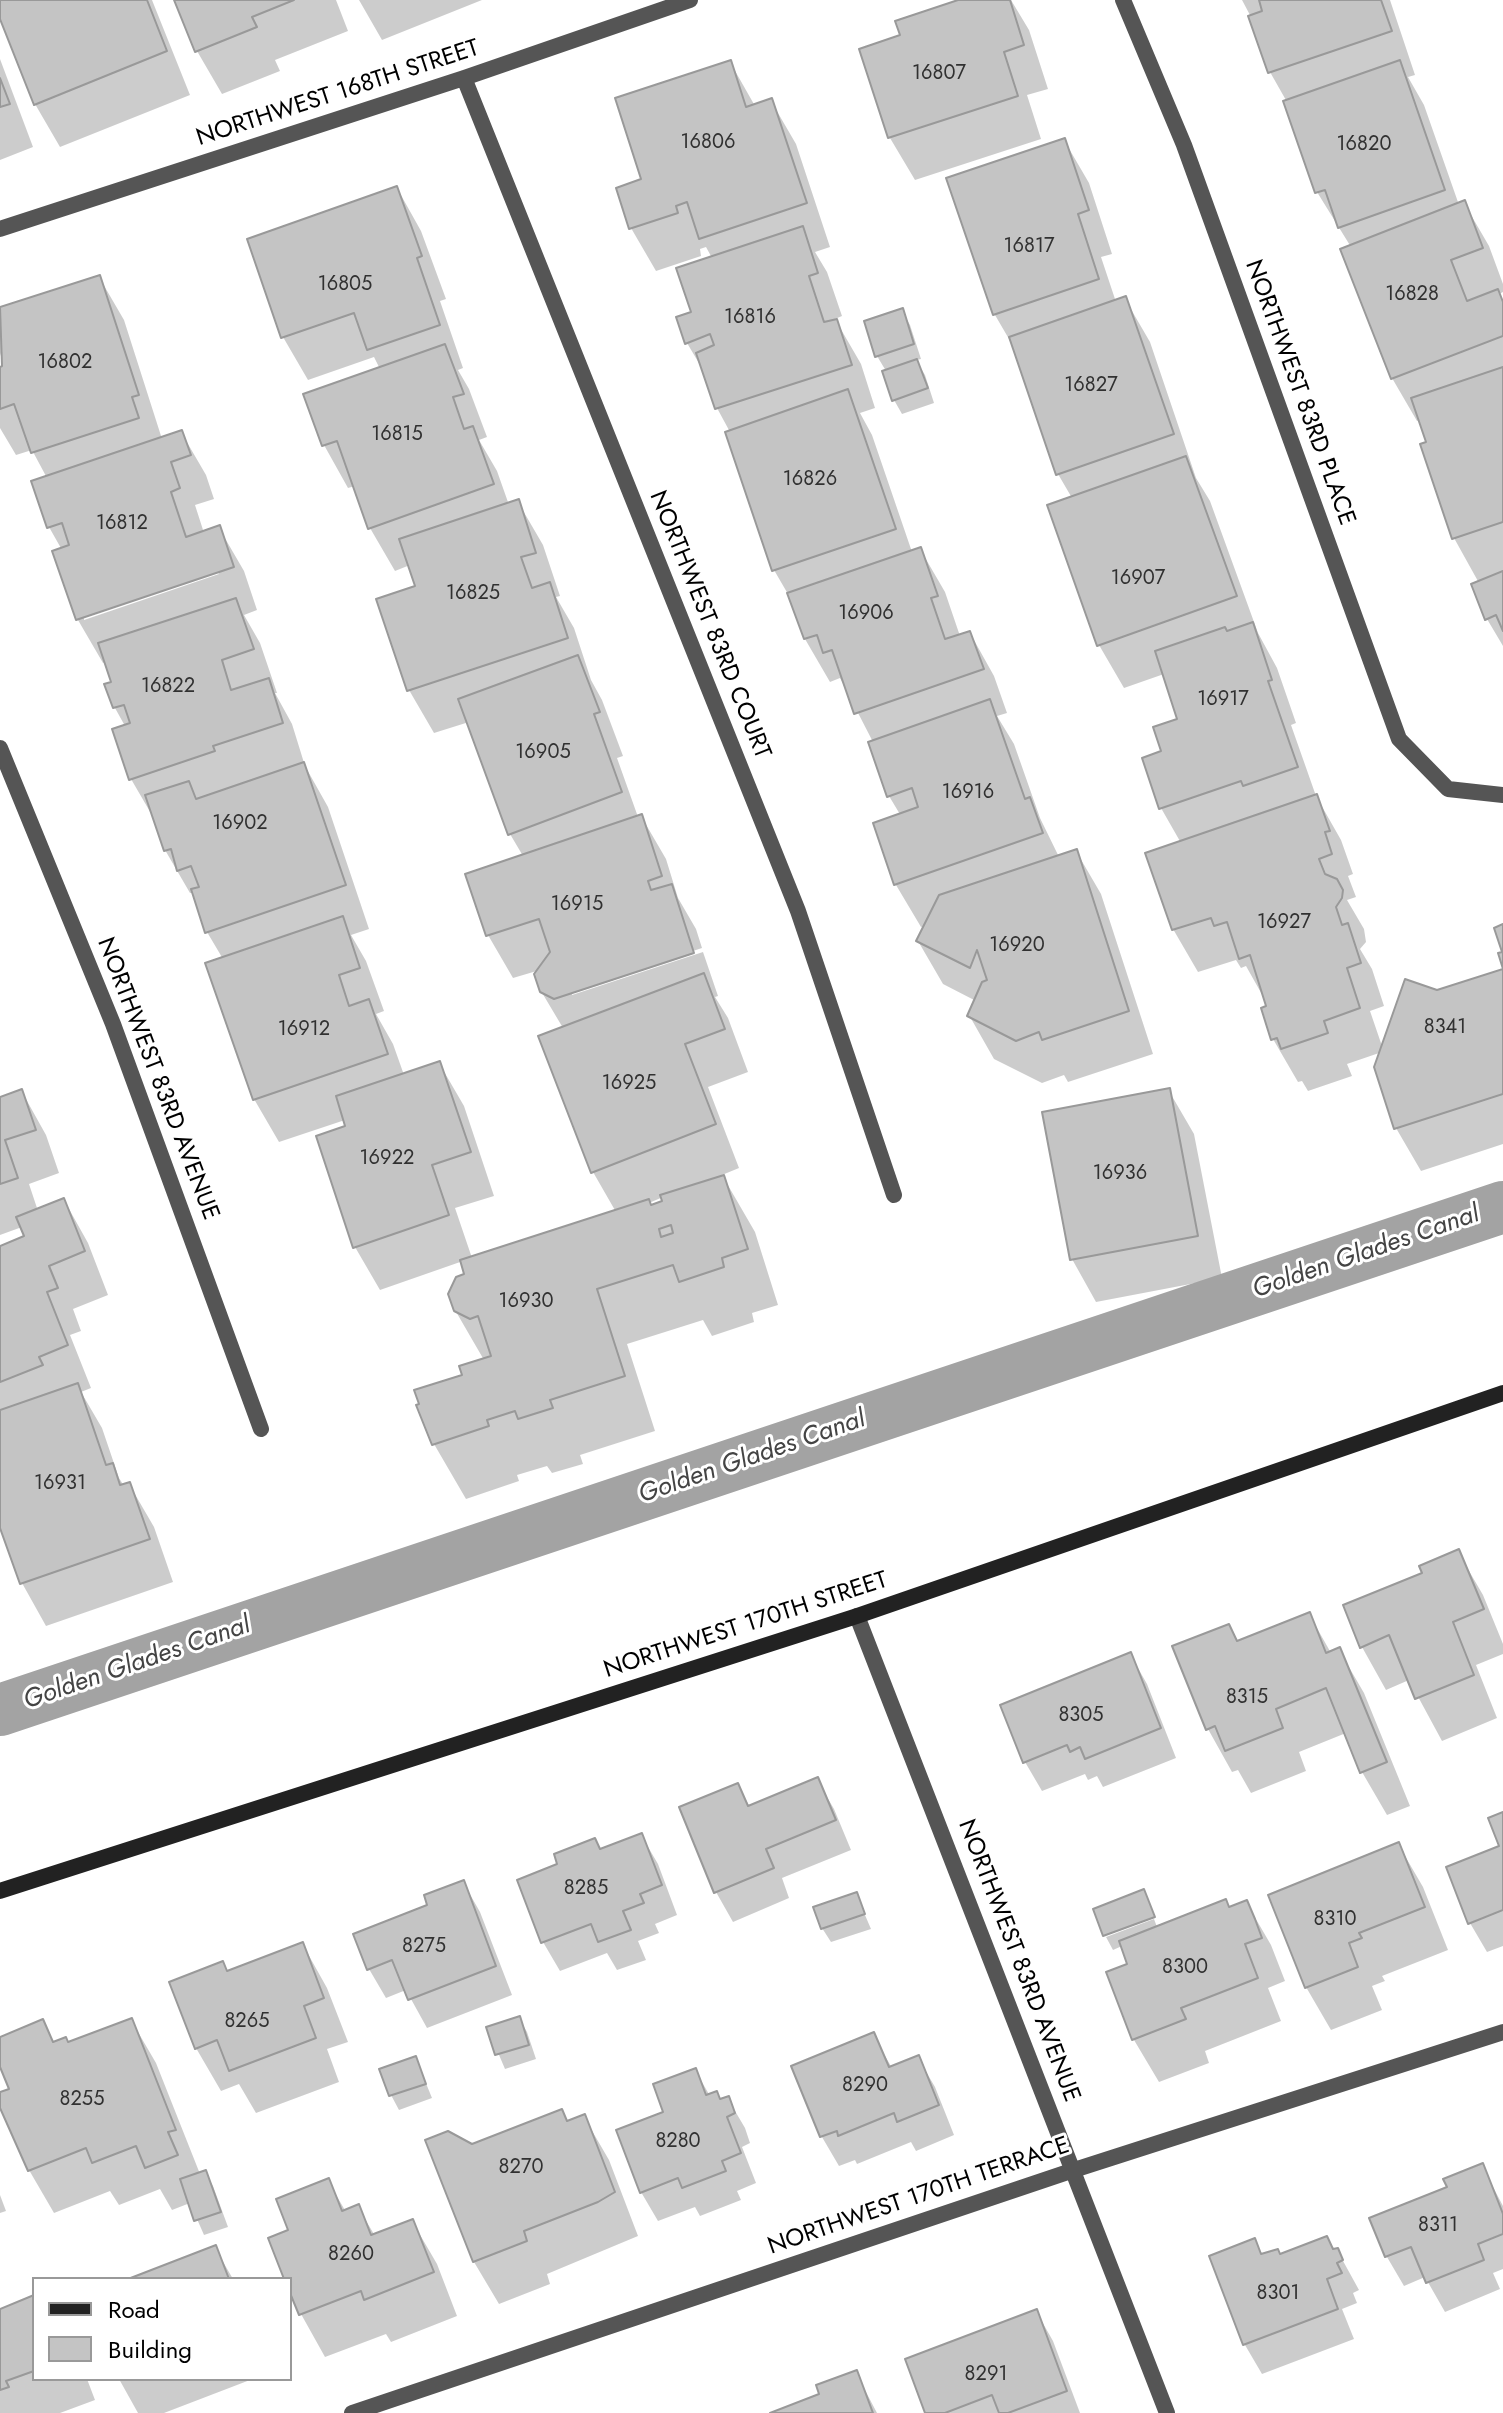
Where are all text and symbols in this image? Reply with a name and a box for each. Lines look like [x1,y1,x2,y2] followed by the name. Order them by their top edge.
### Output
[193,35,483,153] street label: NORTHWEST 168TH STREET
[912,62,966,86] house number: 16807
[681,131,735,155] house number: 16806
[1337,133,1391,157] house number: 16820
[1004,235,1054,259] house number: 16817
[1238,256,1360,530] street label: NORTHWEST 83RD PLACE
[318,273,372,297] house number: 16805
[1385,283,1439,307] house number: 16828
[724,306,776,330] house number: 16816
[38,351,92,375] house number: 16802
[1064,374,1118,398] house number: 16827
[371,423,423,447] house number: 16815
[783,468,837,492] house number: 16826
[642,487,776,763] street label: NORTHWEST 83RD COURT
[96,512,148,536] house number: 16812
[1111,567,1165,591] house number: 16907
[446,582,500,606] house number: 16825
[838,602,894,626] house number: 16906
[141,675,195,699] house number: 16822
[1197,688,1249,712] house number: 16917
[515,741,571,765] house number: 16905
[942,781,994,805] house number: 16916
[212,812,268,836] house number: 16902
[551,893,603,917] house number: 16915
[1257,911,1311,935] house number: 16927
[90,934,224,1224] street label: NORTHWEST 83RD AVENUE
[989,934,1045,958] house number: 16920
[1424,1016,1466,1040] house number: 8341
[278,1018,330,1042] house number: 16912
[602,1072,656,1096] house number: 16925
[360,1147,414,1171] house number: 16922
[1093,1162,1147,1186] house number: 16936
[1249,1200,1483,1306] water label: Golden Glades Canal
[499,1290,553,1314] house number: 16930
[635,1405,869,1511] water label: Golden Glades Canal
[34,1472,86,1496] house number: 16931
[601,1567,891,1685] street label: NORTHWEST 170TH STREET
[20,1611,254,1717] water label: Golden Glades Canal
[1226,1686,1268,1710] house number: 8315
[1058,1704,1104,1728] house number: 8305
[951,1816,1085,2106] street label: NORTHWEST 83RD AVENUE
[564,1877,608,1901] house number: 8285
[1314,1908,1356,1932] house number: 8310
[402,1935,446,1959] house number: 8275
[1162,1956,1208,1980] house number: 8300
[224,2010,270,2034] house number: 8265
[842,2074,888,2098] house number: 8290
[60,2088,104,2112] house number: 8255
[655,2130,701,2154] house number: 8280
[764,2132,1074,2262] street label: NORTHWEST 170TH TERRACE
[499,2156,543,2180] house number: 8270
[1418,2214,1458,2238] house number: 8311
[328,2243,374,2267] house number: 8260
[32,2277,292,2381] legend
[1257,2282,1299,2306] house number: 8301
[108,2292,160,2327] text: Road
[108,2332,192,2367] text: Building
[965,2363,1007,2387] house number: 8291

